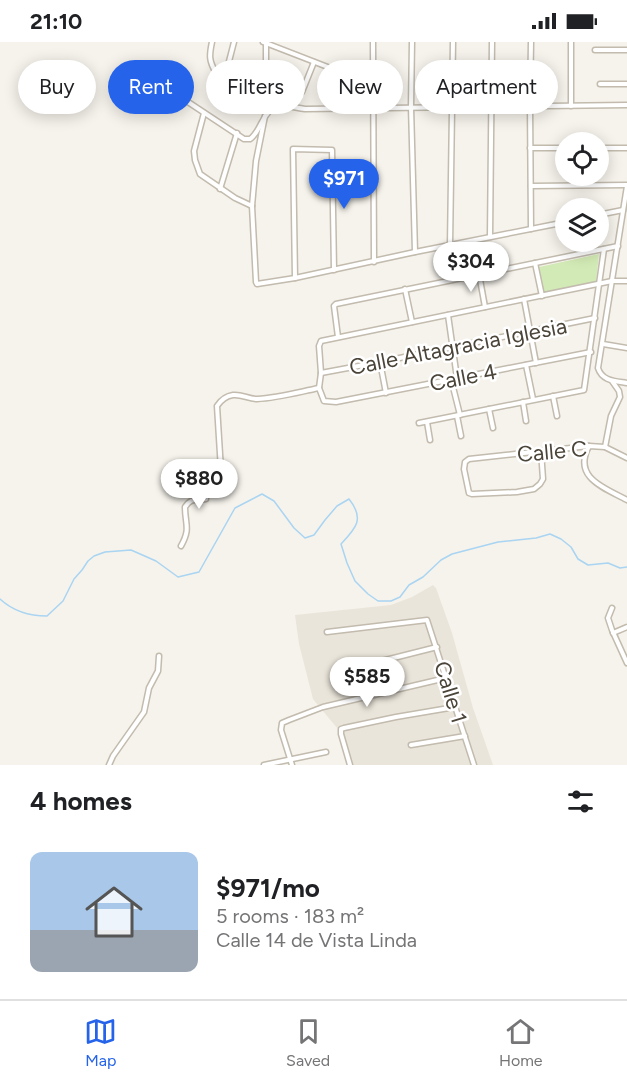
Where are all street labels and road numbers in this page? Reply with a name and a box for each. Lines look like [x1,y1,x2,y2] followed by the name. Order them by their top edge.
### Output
[347,312,569,381] street label: Calle Altagracia Iglesia
[427,358,499,397] street label: Calle 4
[516,435,588,468] street label: Calle C
[428,658,473,726] street label: Calle 1

